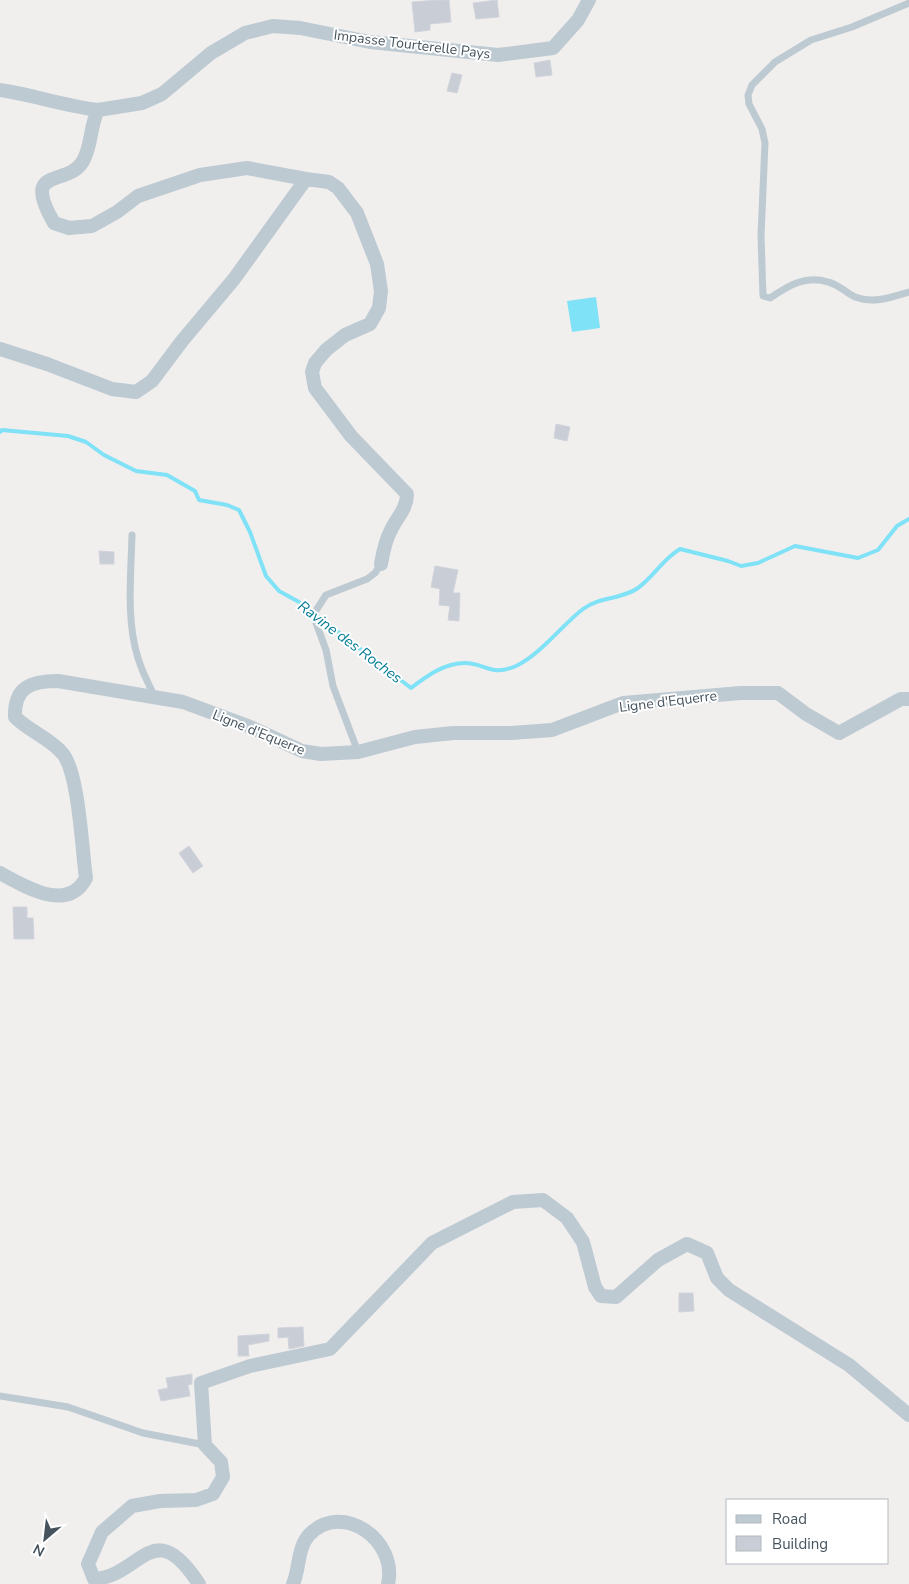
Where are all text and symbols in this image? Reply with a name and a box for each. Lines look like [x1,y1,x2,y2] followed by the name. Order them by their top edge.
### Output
[333,25,492,64] street label: Impasse Tourterelle Pays
[294,596,406,688] water label: Ravine des Roches
[618,686,718,717] street label: Ligne d'Equerre
[210,705,308,760] street label: Ligne d'Equerre
[726,1499,889,1564] legend
[772,1509,807,1529] text: Road
[20,1514,70,1564] north arrow
[772,1534,828,1554] text: Building
[30,1539,48,1561] text: N

